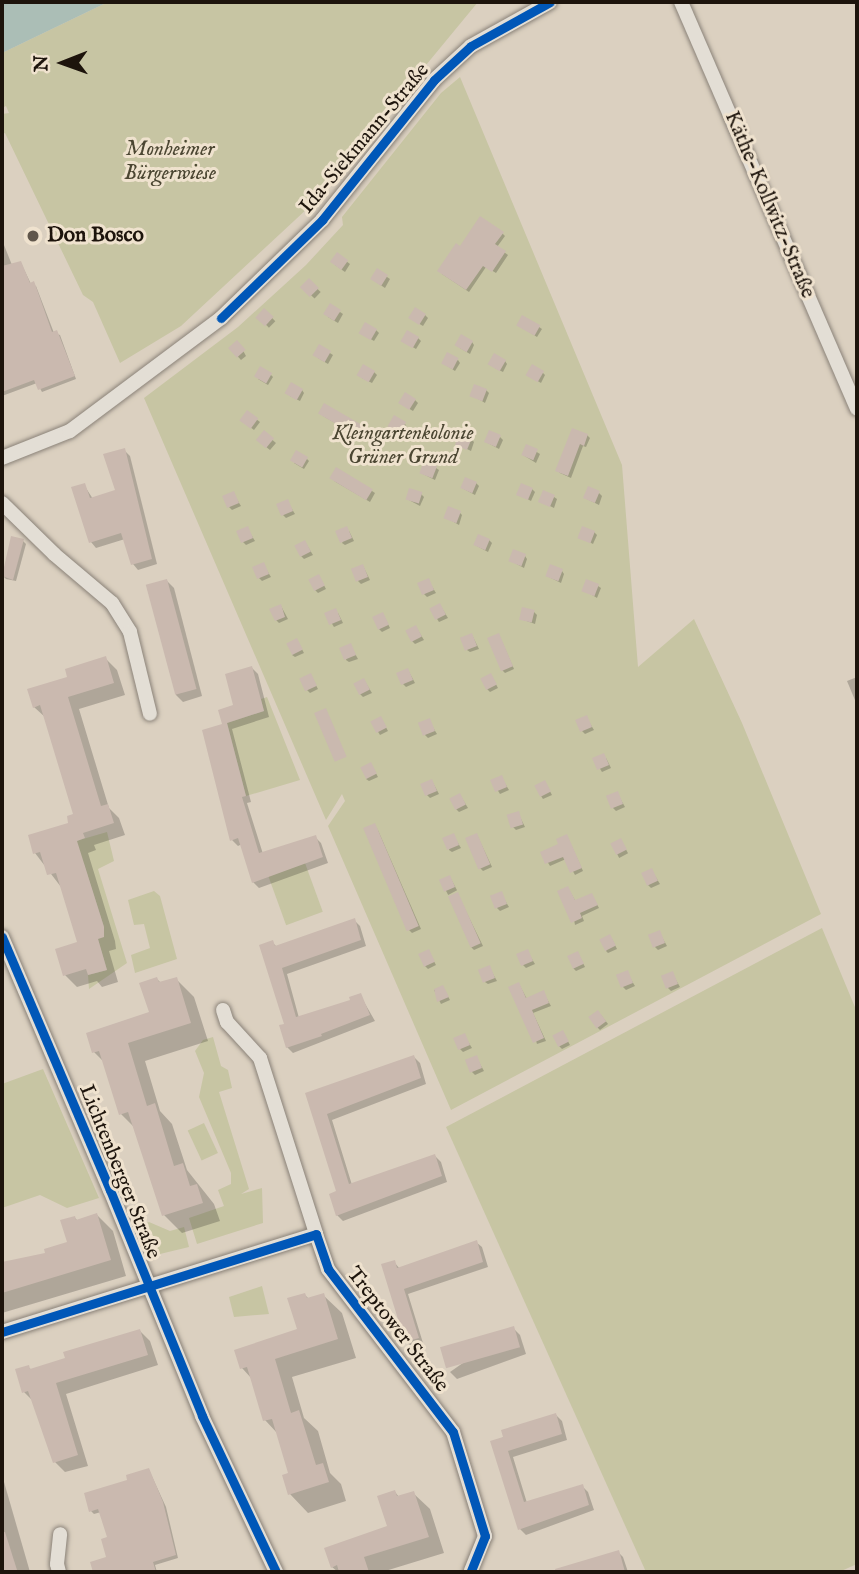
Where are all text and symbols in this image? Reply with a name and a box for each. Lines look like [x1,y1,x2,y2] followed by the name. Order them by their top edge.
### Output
[28,28,98,98] north arrow
[30,55,54,72] text: N
[295,59,435,219] street label: Ida-Siekmann-Straße
[718,108,820,302] street label: Käthe-Kollwitz-Straße
[124,137,216,187] park label: Monheimer Bürgerwiese
[47,223,144,249] place label: Don Bosco
[25,228,41,244] marker: Don Bosco
[332,421,474,471] park label: Kleingartenkolonie Grüner Grund
[73,1081,165,1263] street label: Lichtenberger Straße
[340,1263,454,1397] street label: Treptower Straße

